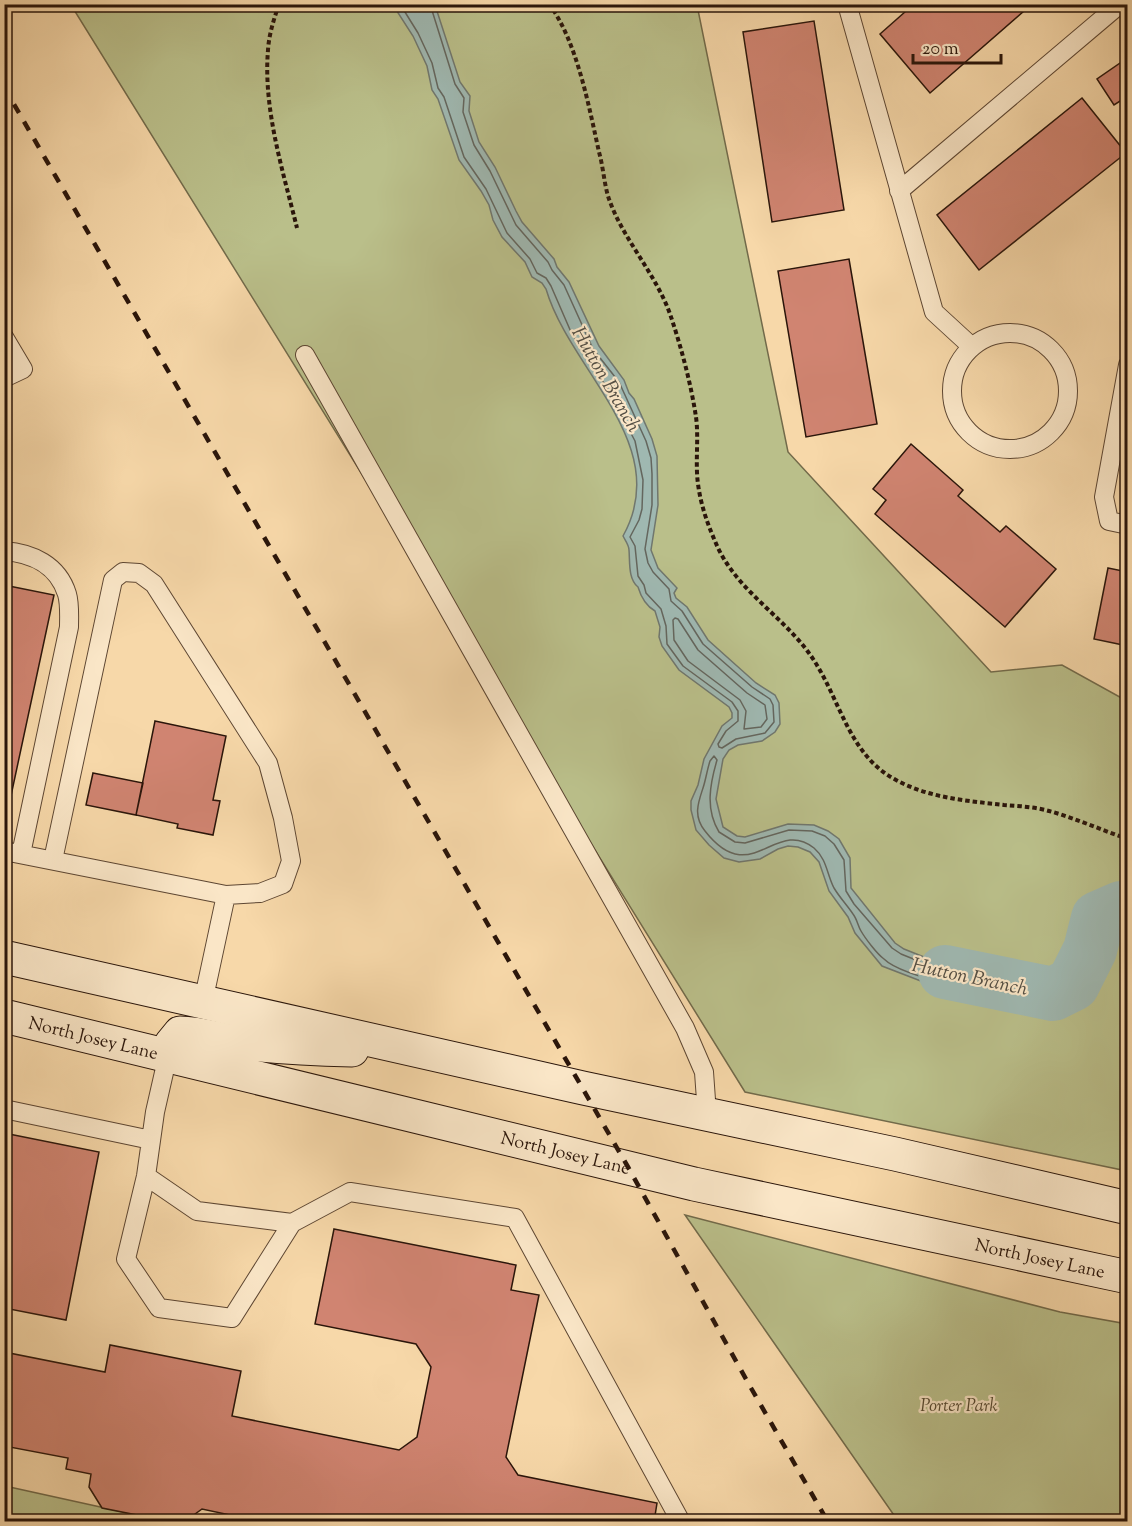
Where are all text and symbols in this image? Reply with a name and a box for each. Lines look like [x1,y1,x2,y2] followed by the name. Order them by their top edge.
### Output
[913,27,1002,65] scale bar
[922,37,959,63] text: 20 m
[563,322,647,439] water label: Hutton Branch
[909,952,1030,1005] water label: Hutton Branch
[25,1011,160,1068] street label: North Josey Lane
[498,1126,633,1183] street label: North Josey Lane
[972,1234,1107,1287] street label: North Josey Lane
[920,1394,998,1420] park label: Porter Park

